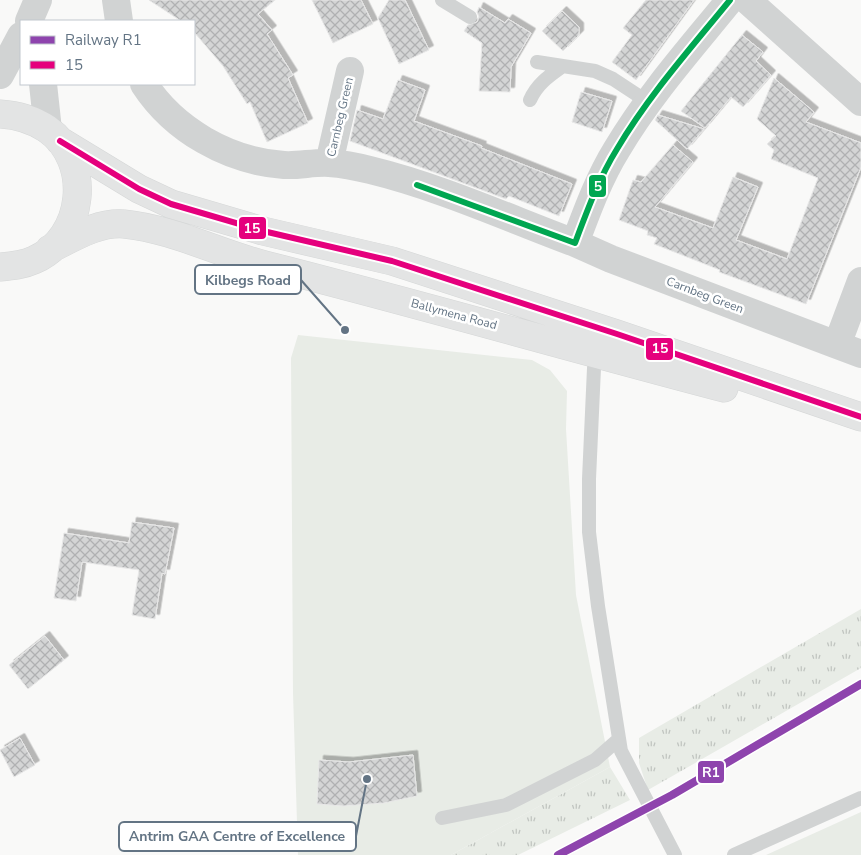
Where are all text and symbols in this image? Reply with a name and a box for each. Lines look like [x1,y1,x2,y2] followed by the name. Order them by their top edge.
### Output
[20,20,195,85] legend
[65,30,142,50] text: Railway R1
[65,55,83,75] text: 15
[323,76,357,158] street label: Carnbeg Green
[588,174,607,198] line badge: 5
[594,177,602,196] text: 5
[238,216,267,240] line badge: 15
[244,219,260,238] text: 15
[195,265,301,294] callout: Kilbegs Road
[205,271,291,290] text: Kilbegs Road
[664,273,746,317] street label: Carnbeg Green
[409,295,499,333] street label: Ballymena Road
[645,337,674,361] line badge: 15
[652,339,668,358] text: 15
[697,760,725,784] line badge: R1
[702,763,720,782] text: R1
[119,822,356,851] callout: Antrim GAA Centre of Excellence
[129,827,346,846] text: Antrim GAA Centre of Excellence

